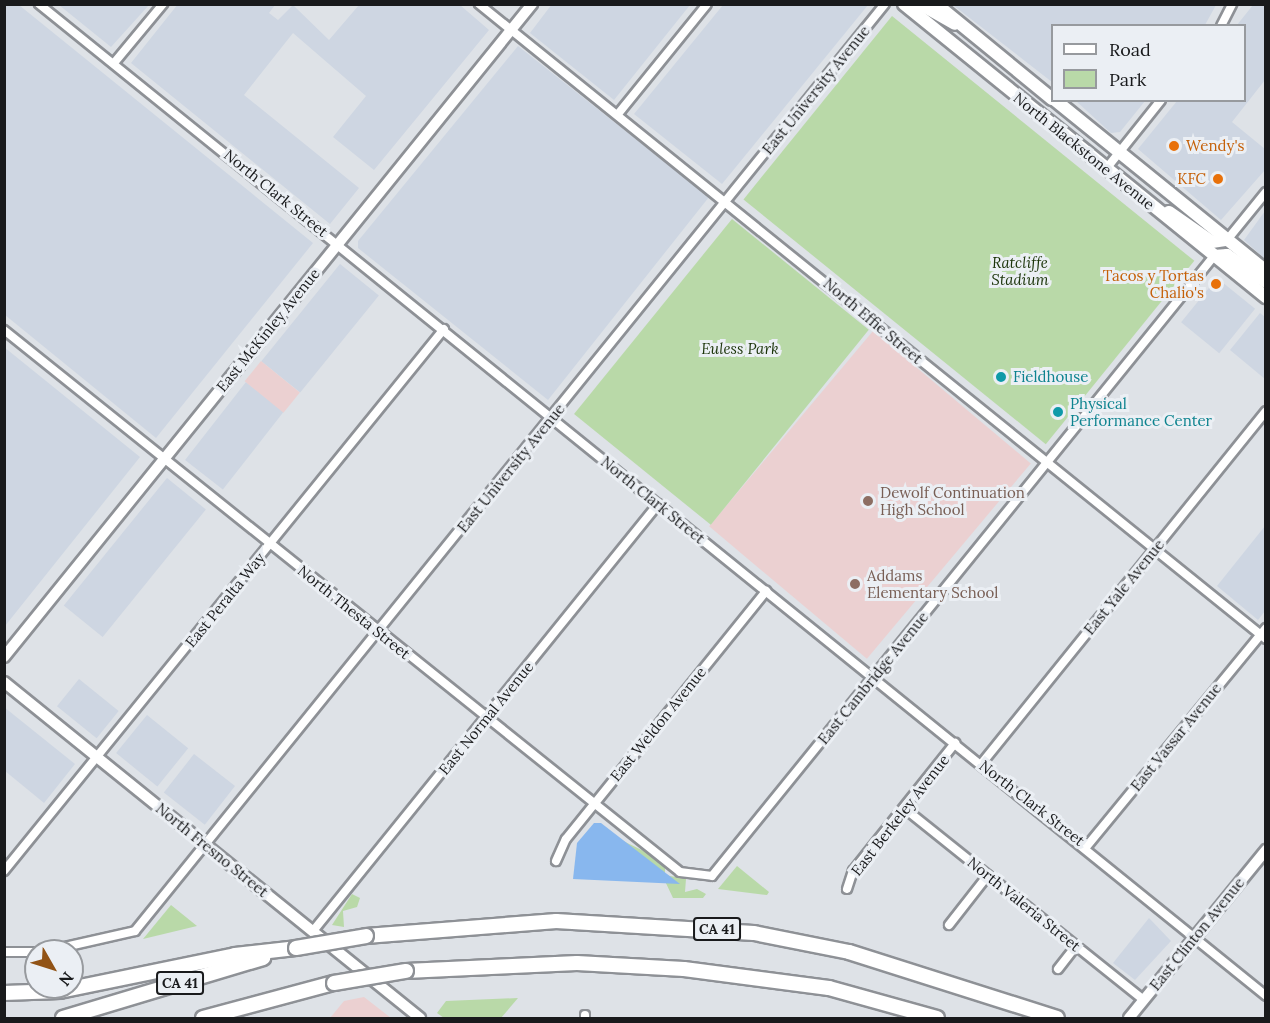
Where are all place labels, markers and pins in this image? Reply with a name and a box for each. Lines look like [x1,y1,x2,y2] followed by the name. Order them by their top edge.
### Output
[1186,137,1244,155] place label: Wendy's
[1167,139,1181,153] marker: Wendy's
[1177,170,1206,188] place label: KFC
[1211,172,1225,186] marker: KFC
[1103,266,1204,301] place label: Tacos y Tortas Chalio's
[1209,277,1223,291] marker: Tacos y Tortas Chalio's
[1013,368,1088,386] place label: Fieldhouse
[994,370,1008,384] marker: Fieldhouse
[1070,394,1212,429] place label: Physical Performance Center
[1051,405,1065,419] marker: Physical Performance Center
[880,483,1025,518] place label: Dewolf Continuation High School
[861,494,875,508] marker: Dewolf Continuation High School
[867,566,998,601] place label: Addams Elementary School
[848,577,862,591] marker: Addams Elementary School

